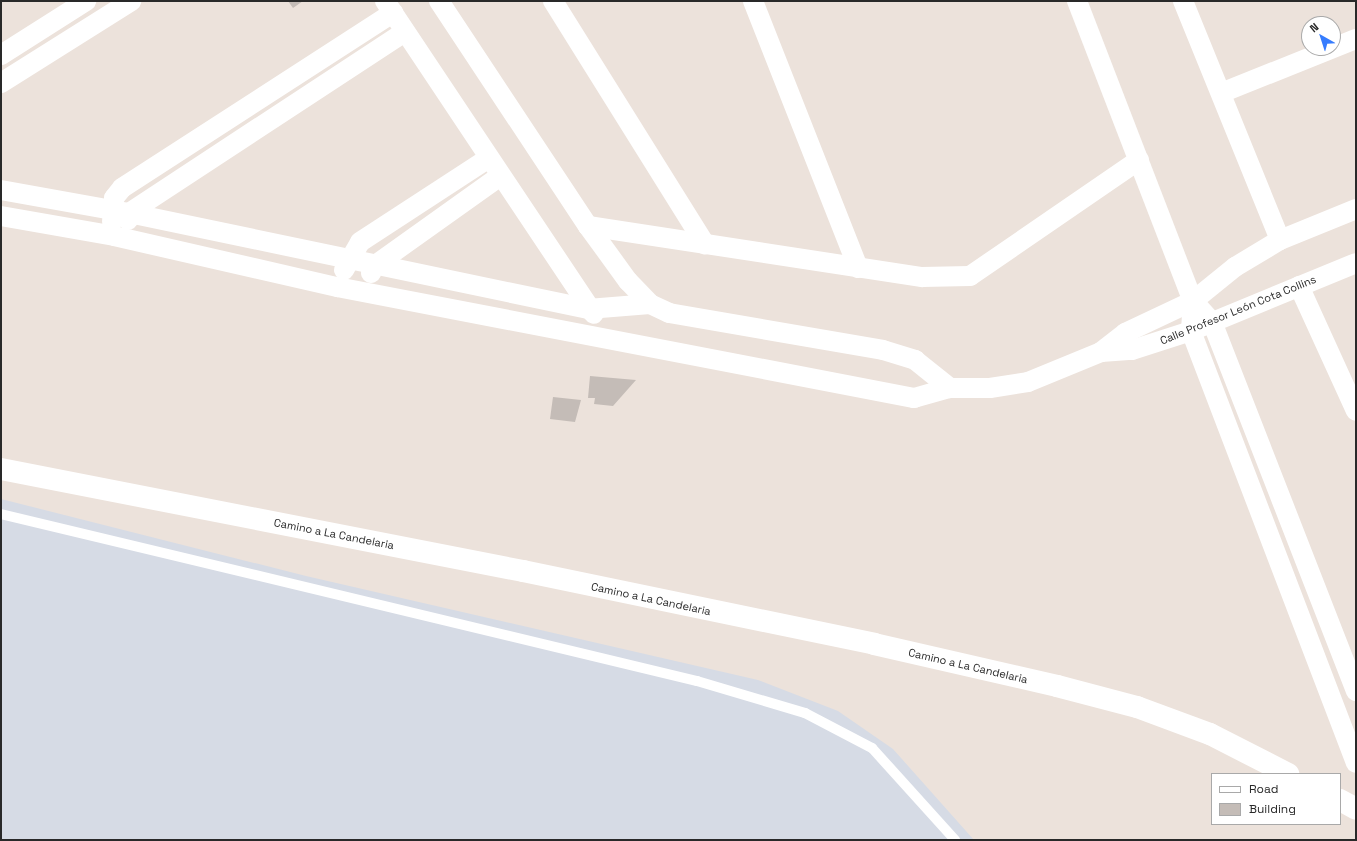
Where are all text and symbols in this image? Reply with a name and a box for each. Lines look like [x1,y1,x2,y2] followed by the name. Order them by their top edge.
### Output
[1301,16,1341,56] north arrow
[1307,20,1321,35] text: N
[1158,273,1318,347] street label: Calle Profesor León Cota Collins
[273,516,395,552] street label: Camino a La Candelaria
[590,580,712,618] street label: Camino a La Candelaria
[907,646,1029,686] street label: Camino a La Candelaria
[1211,773,1341,825] legend
[1249,781,1278,797] text: Road
[1249,801,1296,817] text: Building

